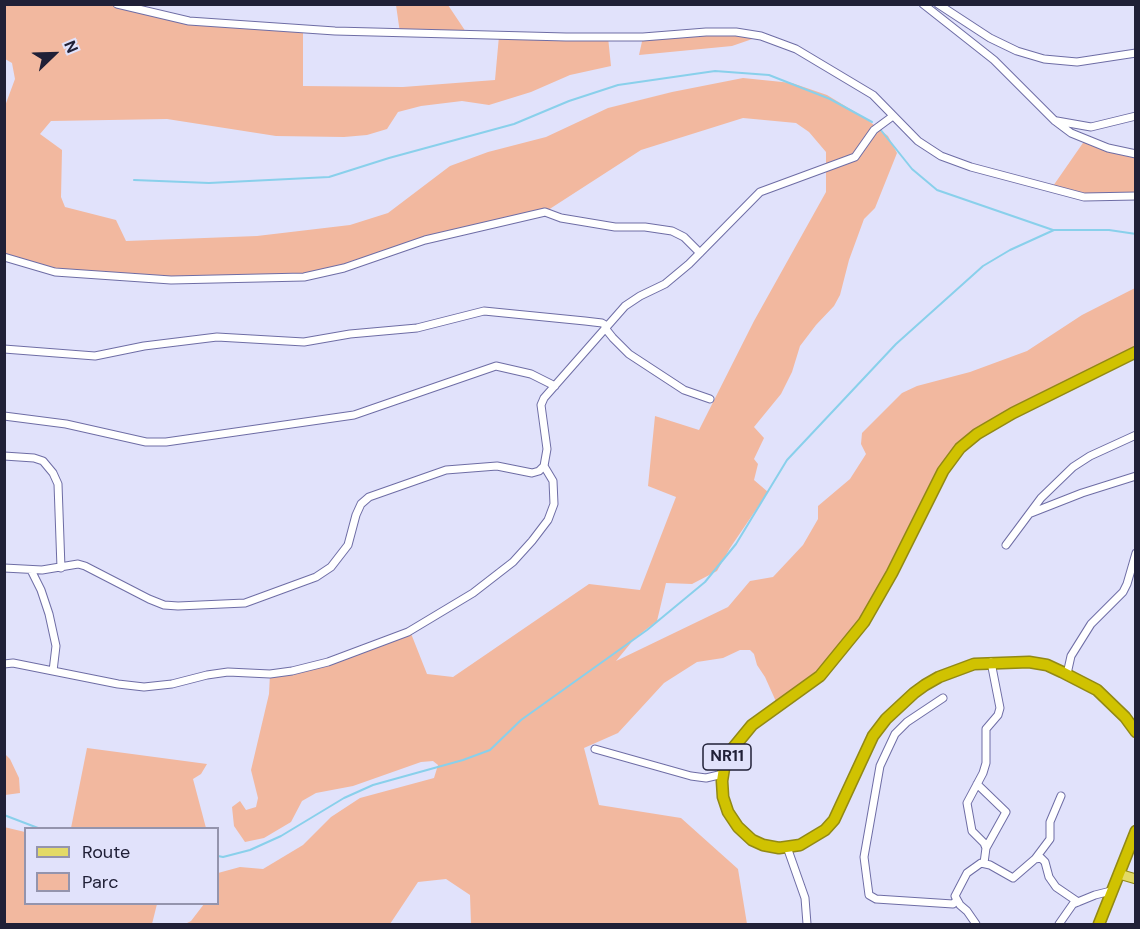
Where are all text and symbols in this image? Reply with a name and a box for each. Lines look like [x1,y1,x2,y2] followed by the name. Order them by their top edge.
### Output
[24,24,84,84] north arrow
[59,37,83,56] text: N
[703,744,751,770] road number: NR11
[24,827,219,905] legend
[82,840,130,864] text: Route
[82,870,118,894] text: Parc

